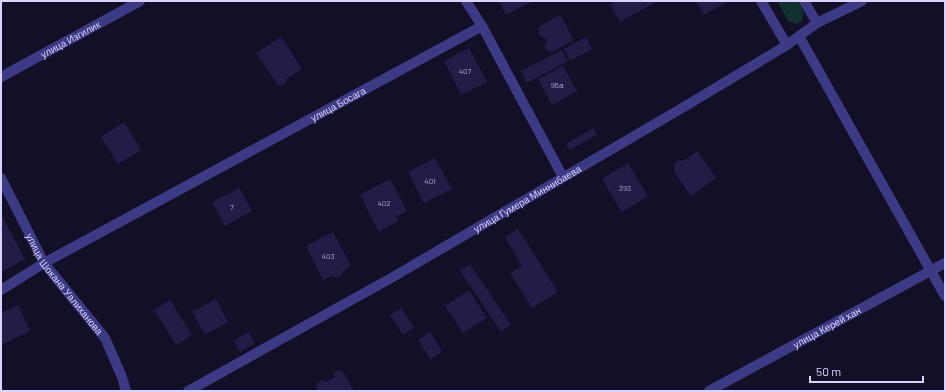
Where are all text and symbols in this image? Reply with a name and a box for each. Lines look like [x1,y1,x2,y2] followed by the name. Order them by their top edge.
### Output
[38,18,103,60] street label: улица Изгилик
[459,66,472,76] house number: 407
[551,80,564,90] house number: 96а
[308,84,368,124] street label: улица Босага
[471,162,584,235] street label: улица Гумера Миннибаева
[424,176,436,186] house number: 401
[619,183,631,193] house number: 393
[377,198,391,208] house number: 402
[230,202,234,212] house number: 7
[24,231,106,337] street label: улица Шокана Уалиханова
[321,251,335,261] house number: 403
[791,304,863,350] street label: улица Керей хан
[810,358,923,384] scale bar
[816,364,841,378] text: 50 m

